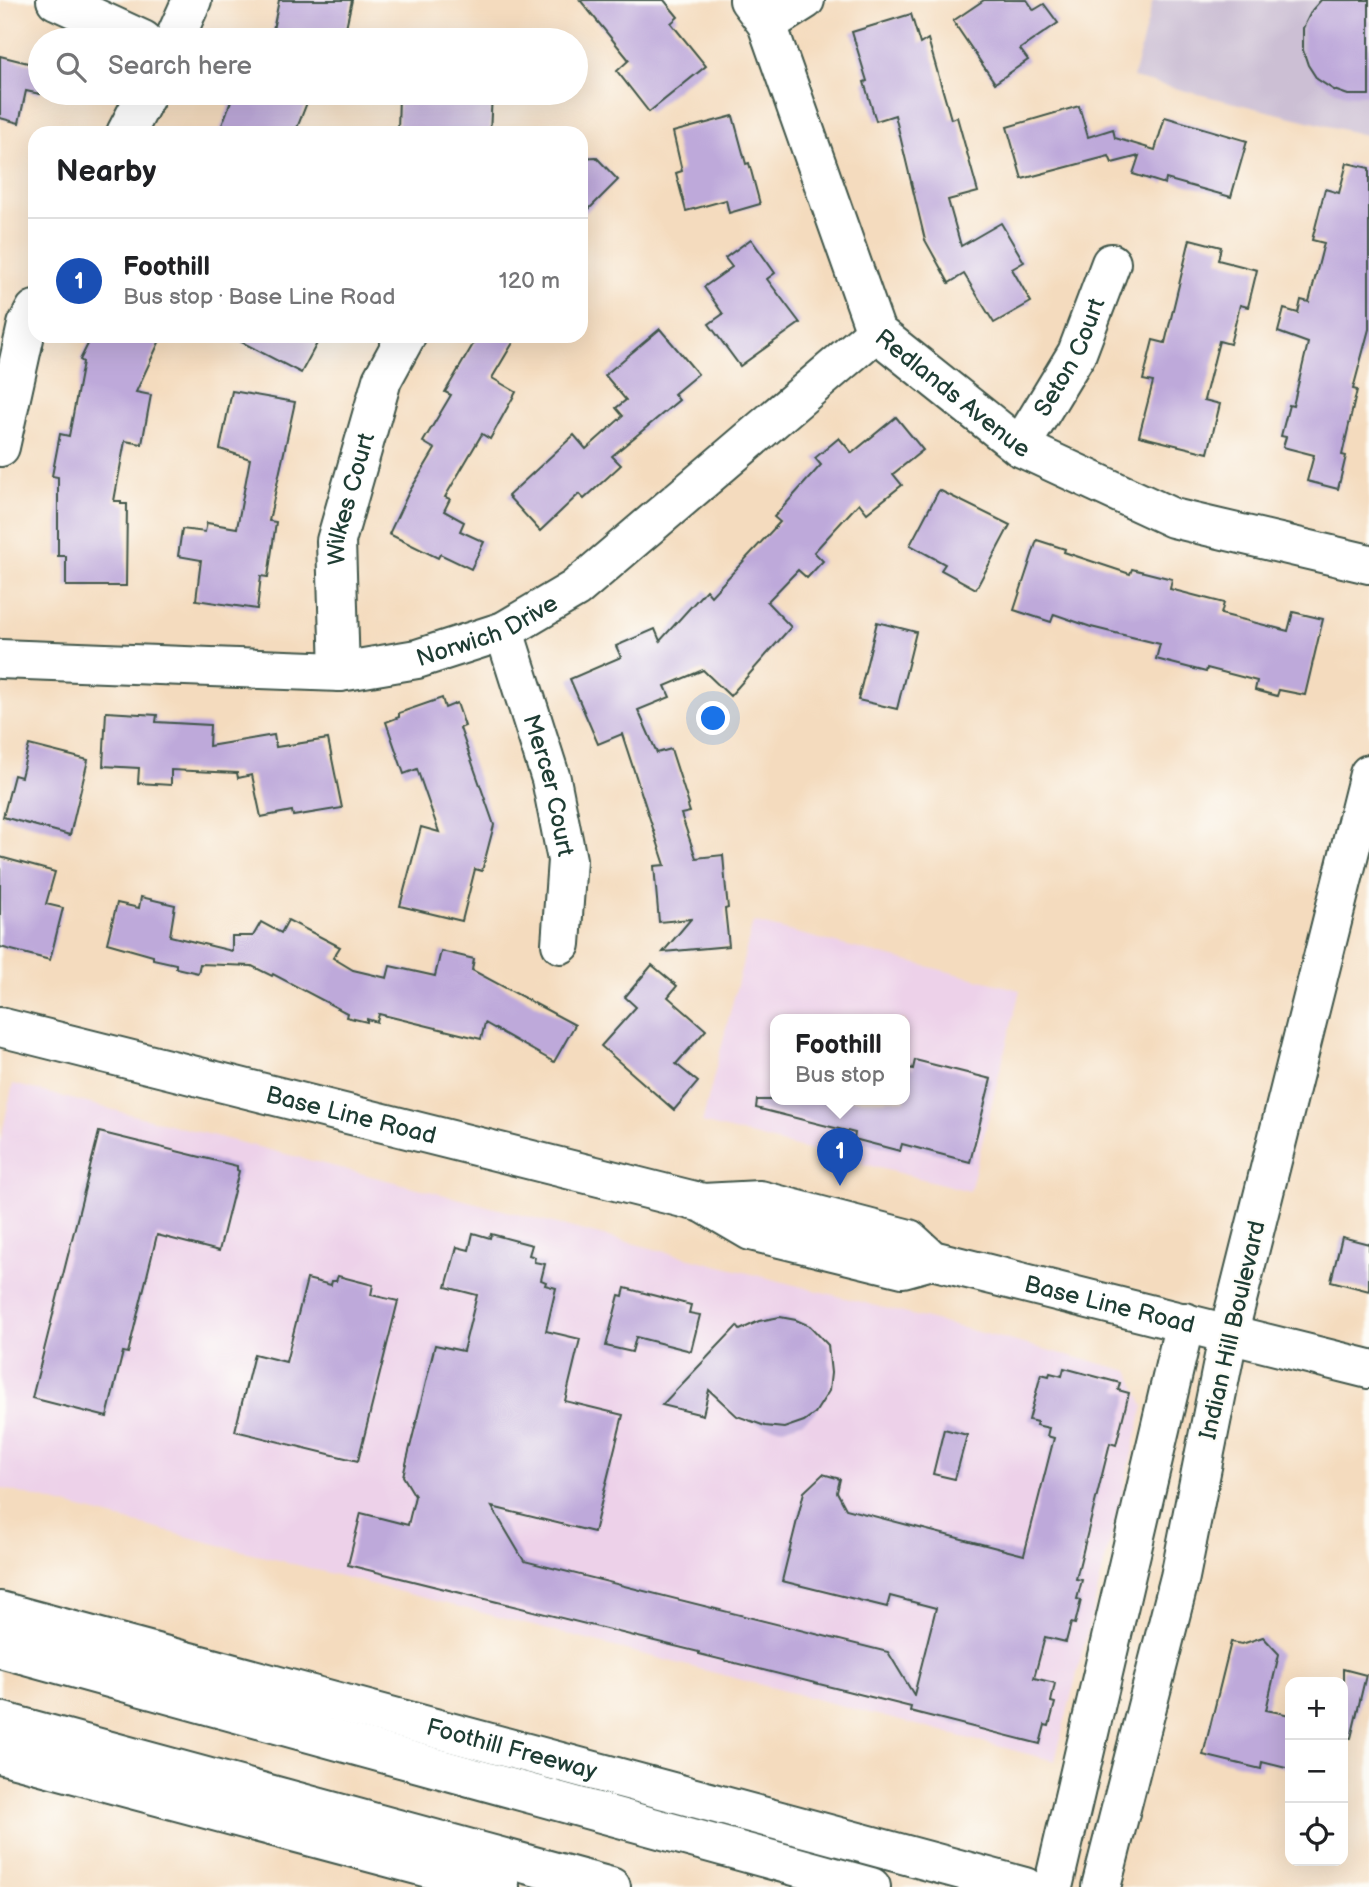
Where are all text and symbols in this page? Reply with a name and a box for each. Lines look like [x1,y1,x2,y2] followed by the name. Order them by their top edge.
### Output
[28,28,588,105] search box
[52,48,90,86] icon: search
[108,51,252,82] text: Search here
[56,154,156,190] text: Nearby
[123,252,210,283] text: Foothill
[74,267,84,295] text: 1
[499,267,560,295] text: 120 m
[123,283,395,311] text: Bus stop · Base Line Road
[1028,293,1112,422] street label: Seton Court
[869,323,1034,464] street label: Redlands Avenue
[322,429,381,565] street label: Wilkes Court
[413,588,563,673] street label: Norwich Drive
[696,701,730,735] your location
[516,711,580,859] street label: Mercer Court
[770,1014,910,1105] popup
[795,1030,882,1061] text: Foothill
[795,1061,885,1089] text: Bus stop
[263,1080,439,1151] street label: Base Line Road
[817,1128,863,1186] pin: 1
[1193,1218,1272,1442] street label: Indian Hill Boulevard
[1021,1270,1198,1340] street label: Base Line Road
[1285,1677,1348,1866] map controls
[1285,1677,1348,1740] button: +
[423,1712,600,1786] street label: Foothill Freeway
[1285,1740,1348,1803] button: −
[1285,1803,1348,1866] button: locate

